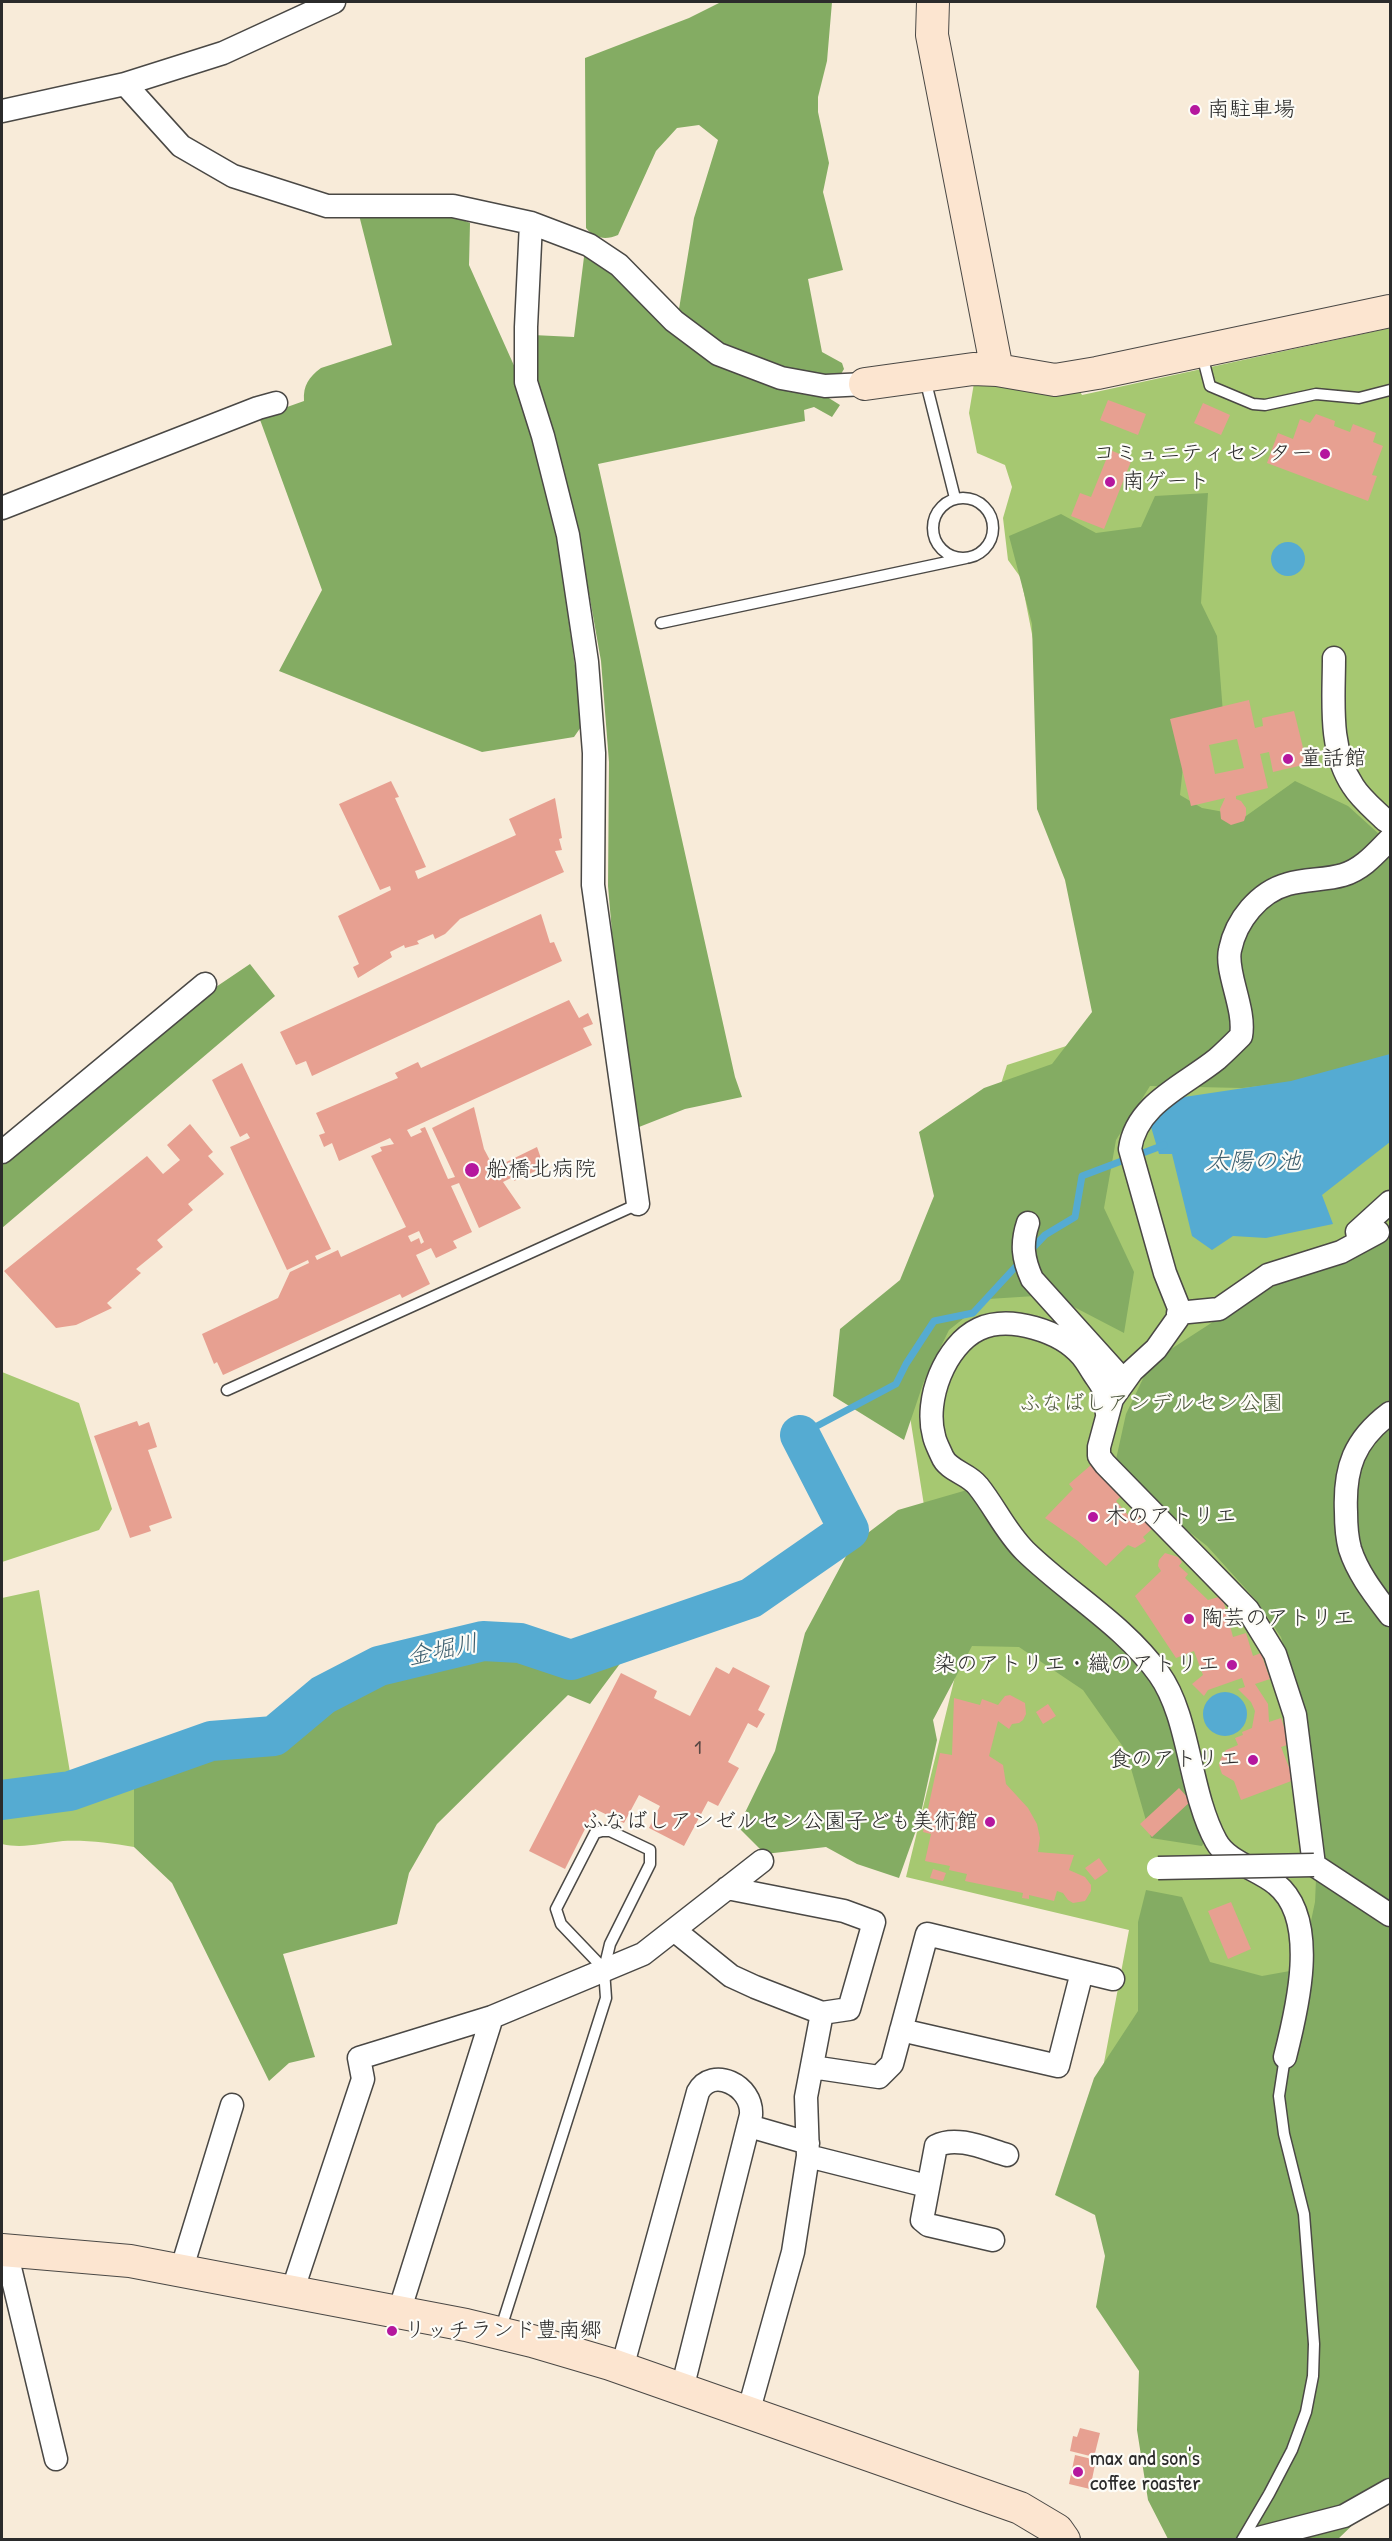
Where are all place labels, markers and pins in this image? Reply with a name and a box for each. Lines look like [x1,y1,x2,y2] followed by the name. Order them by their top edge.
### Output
[1207,97,1295,123] place label: 南駐車場
[1188,103,1202,117] marker: 南駐車場
[1093,441,1313,467] place label: コミュニティセンター
[1318,447,1332,461] marker: コミュニティセンター
[1122,469,1210,495] place label: 南ゲート
[1103,475,1117,489] marker: 南ゲート
[1300,746,1366,772] place label: 童話館
[1281,752,1295,766] marker: 童話館
[486,1157,596,1183] place label: 船橋北病院
[463,1161,481,1179] marker: 船橋北病院
[1105,1504,1237,1530] place label: 木のアトリエ
[1086,1510,1100,1524] marker: 木のアトリエ
[1201,1606,1355,1632] place label: 陶芸のアトリエ
[1182,1612,1196,1626] marker: 陶芸のアトリエ
[934,1652,1220,1678] place label: 染のアトリエ・織のアトリエ
[1225,1658,1239,1672] marker: 染のアトリエ・織のアトリエ
[1109,1747,1241,1773] place label: 食のアトリエ
[1246,1753,1260,1767] marker: 食のアトリエ
[582,1809,978,1835] place label: ふなばしアンゼルセン公園子ども美術館
[983,1815,997,1829] marker: ふなばしアンゼルセン公園子ども美術館
[404,2318,602,2344] place label: リッチランド豊南郷
[385,2324,399,2338] marker: リッチランド豊南郷
[1090,2446,1201,2498] place label: max and son's coffee roaster
[1071,2465,1085,2479] marker: max and son's coffee roaster

